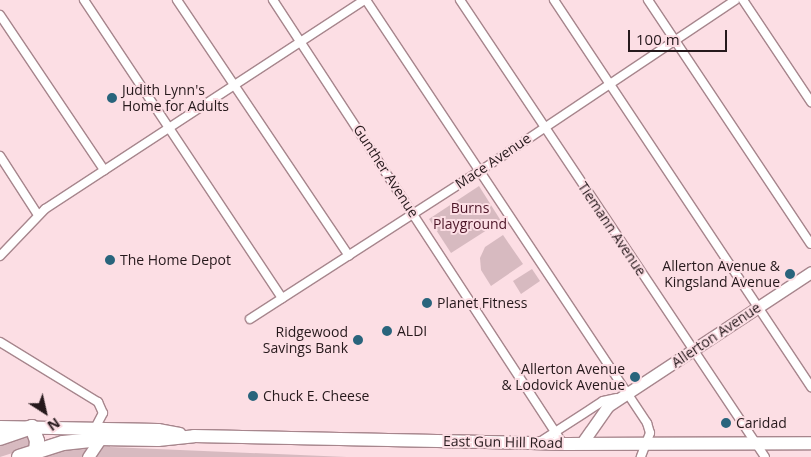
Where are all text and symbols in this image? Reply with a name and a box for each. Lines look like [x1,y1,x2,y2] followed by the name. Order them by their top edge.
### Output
[631,20,730,52] scale bar
[636,29,680,49] text: 100 m
[122,82,229,114] place label: Judith Lynn's Home for Adults
[106,92,118,104] marker: Judith Lynn's Home for Adults
[350,122,422,220] street label: Gunther Avenue
[452,130,534,192] street label: Mace Avenue
[574,179,650,279] street label: Tiemann Avenue
[433,200,507,232] park label: Burns Playground
[120,252,231,268] place label: The Home Depot
[104,254,116,266] marker: The Home Depot
[662,258,780,290] place label: Allerton Avenue & Kingsland Avenue
[784,268,796,280] marker: Allerton Avenue & Kingsland Avenue
[437,295,527,311] place label: Planet Fitness
[421,297,433,309] marker: Planet Fitness
[668,299,764,371] street label: Allerton Avenue
[397,323,427,339] place label: ALDI
[263,324,348,357] place label: Ridgewood Savings Bank
[381,325,393,337] marker: ALDI
[352,334,364,346] marker: Ridgewood Savings Bank
[501,361,625,394] place label: Allerton Avenue & Lodovick Avenue
[629,371,641,383] marker: Allerton Avenue & Lodovick Avenue
[20,387,70,437] north arrow
[263,388,369,404] place label: Chuck E. Cheese
[247,390,259,402] marker: Chuck E. Cheese
[44,414,64,436] text: N
[736,415,787,431] place label: Caridad
[720,417,732,429] marker: Caridad
[443,433,563,451] street label: East Gun Hill Road

